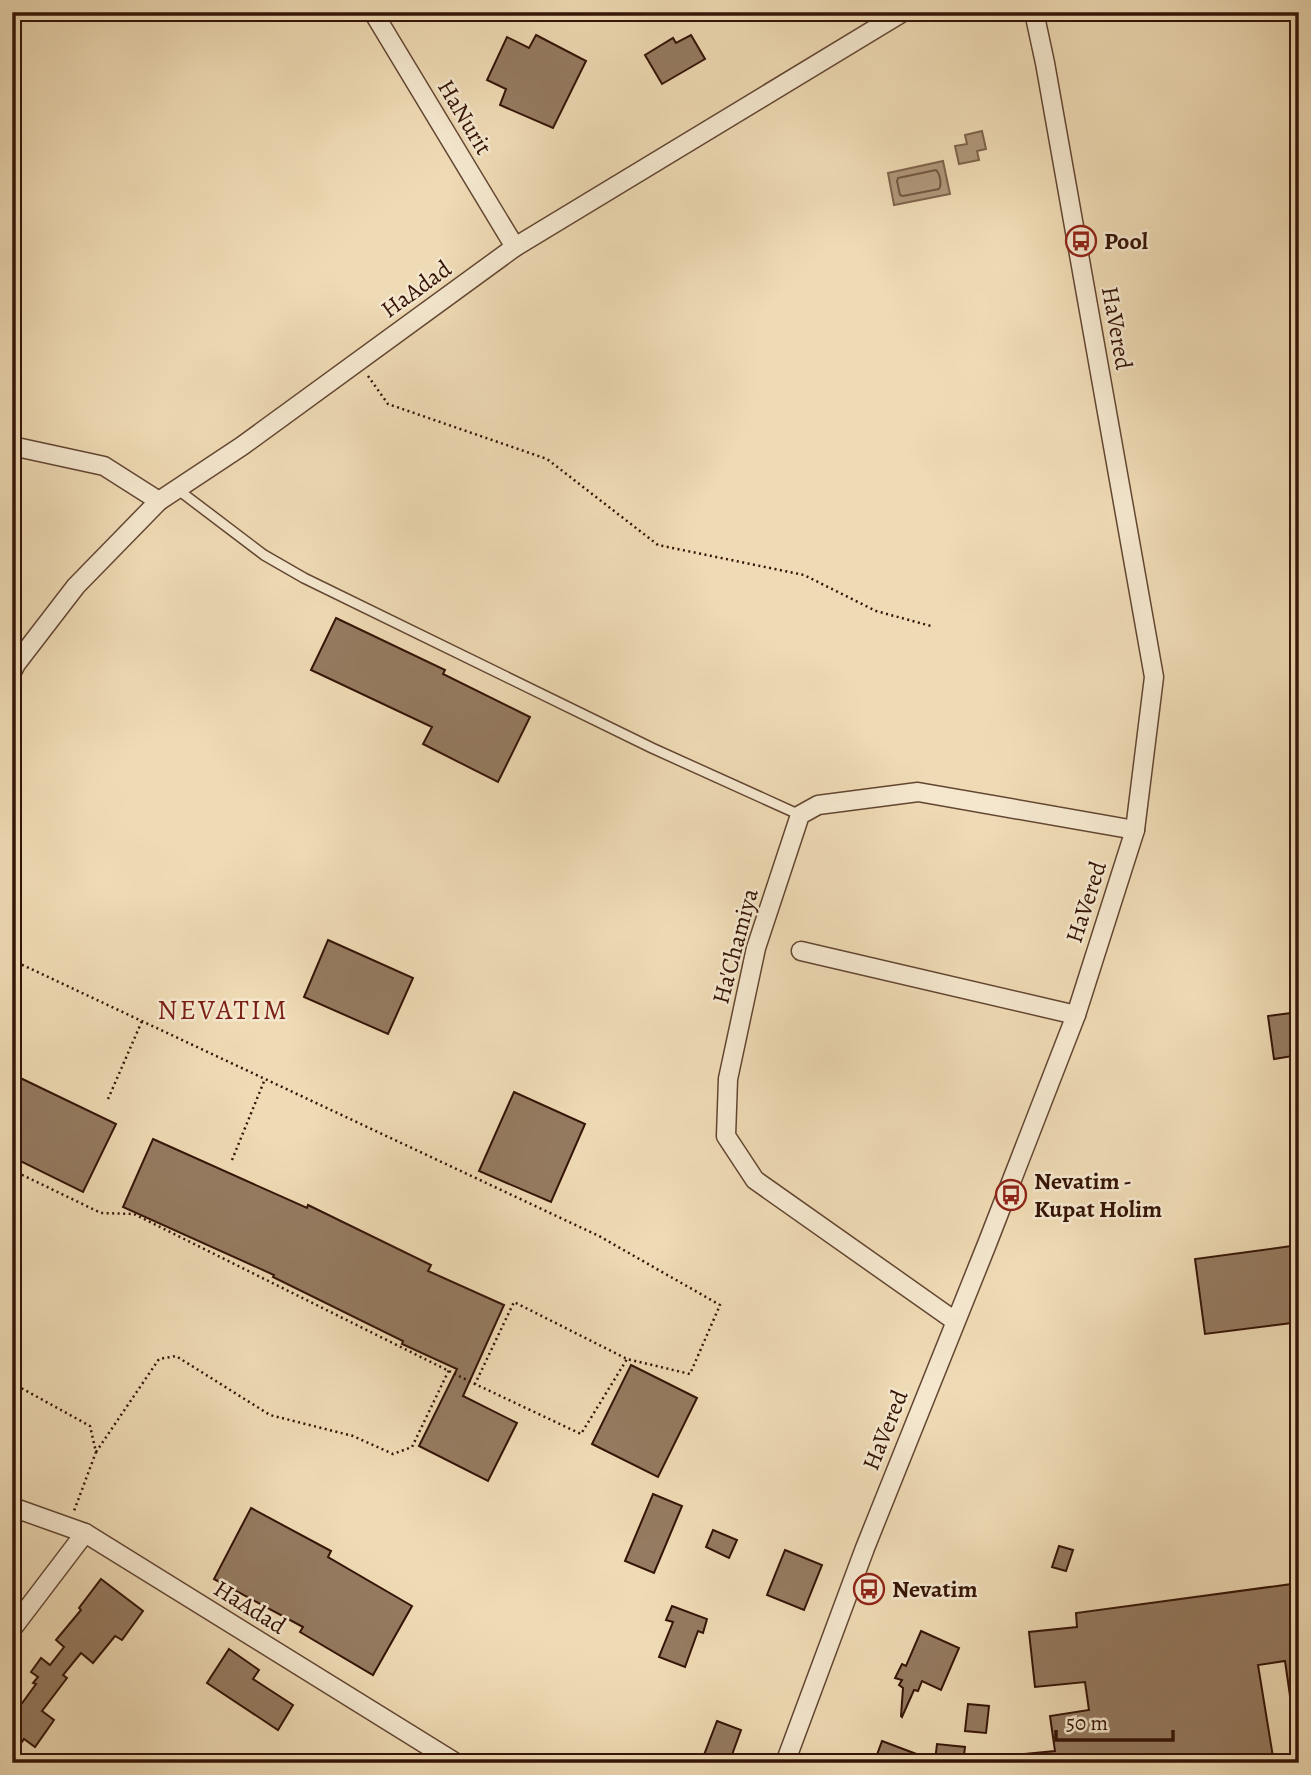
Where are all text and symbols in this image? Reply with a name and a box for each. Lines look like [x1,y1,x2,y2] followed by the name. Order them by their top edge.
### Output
[430,73,500,161] street label: HaNurit
[1064,224,1098,258] bus stop icon: Pool
[1104,225,1149,257] place label: Pool
[374,253,458,325] street label: HaAdad
[1094,284,1140,372] street label: HaVered
[1058,857,1114,947] street label: HaVered
[704,884,766,1007] street label: Ha'Chamiya
[157,991,289,1029] district label: NEVATIM
[1034,1165,1162,1225] place label: Nevatim - Kupat Holim
[994,1178,1028,1212] bus stop icon: Nevatim - Kupat Holim
[854,1385,916,1475] street label: HaVered
[208,1572,292,1642] street label: HaAdad
[852,1572,886,1606] bus stop icon: Nevatim
[892,1573,978,1605] place label: Nevatim
[1056,1698,1173,1742] scale bar
[1066,1709,1108,1737] text: 50 m

